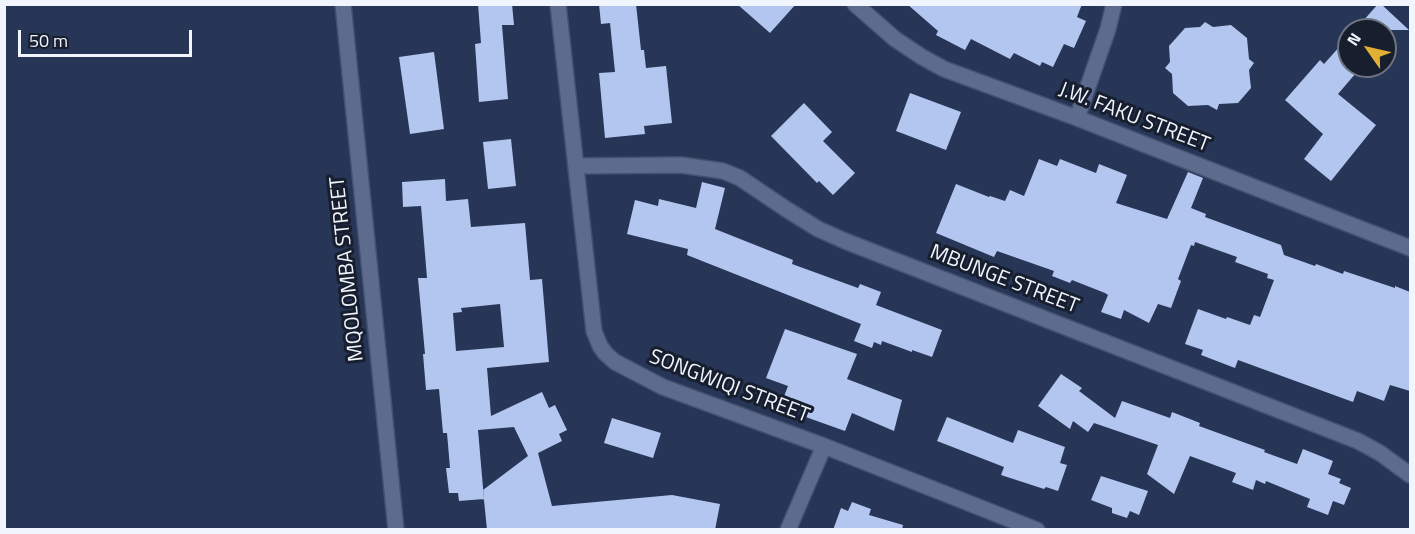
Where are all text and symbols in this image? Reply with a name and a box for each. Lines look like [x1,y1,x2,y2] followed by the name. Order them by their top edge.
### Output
[21,18,195,56] scale bar
[1337,18,1397,78] north arrow
[29,27,68,54] text: 50 m
[1341,28,1367,50] text: N
[1055,78,1213,158] street label: J.W. FAKU STREET
[326,175,370,363] street label: MQOLOMBA STREET
[926,240,1082,320] street label: MBUNGE STREET
[645,345,813,429] street label: SONGWIQI STREET

